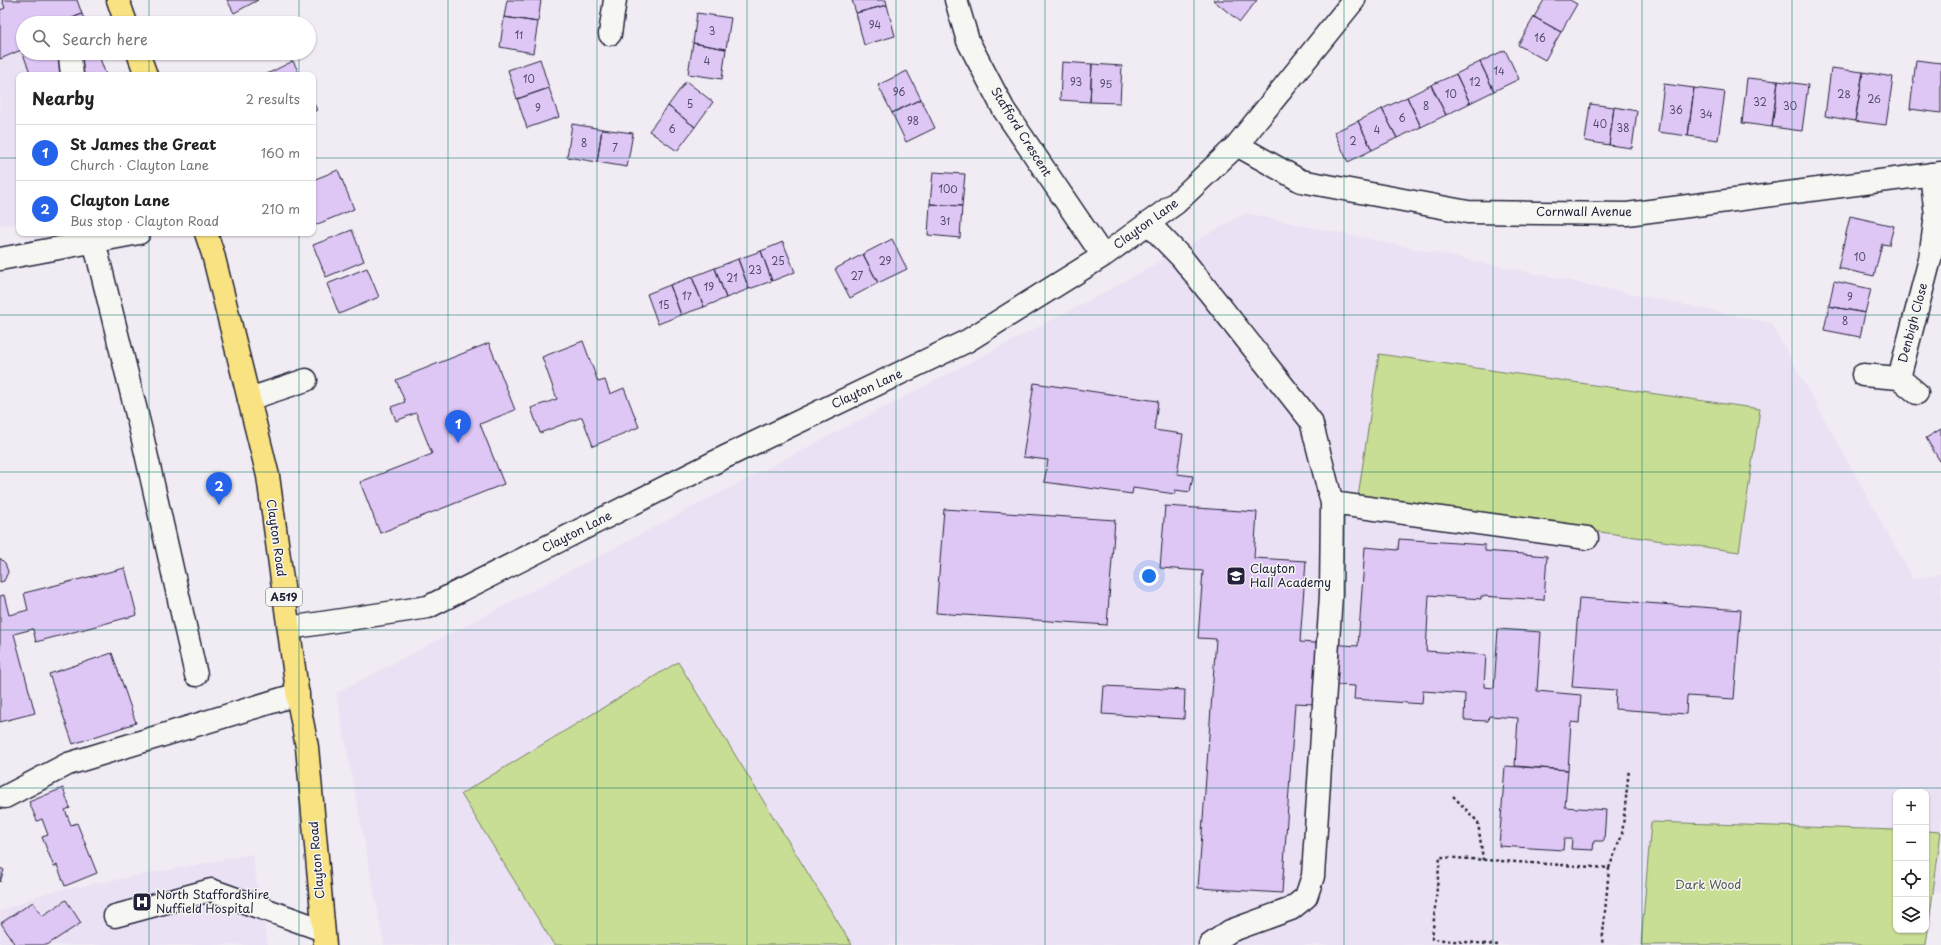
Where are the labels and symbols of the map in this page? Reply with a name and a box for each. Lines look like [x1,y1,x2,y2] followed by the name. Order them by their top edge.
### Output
[869,17,882,32] house number: 94
[709,23,715,38] house number: 3
[515,27,523,42] house number: 11
[1534,30,1546,45] house number: 16
[704,53,711,68] house number: 4
[1493,63,1505,78] house number: 14
[523,71,535,86] house number: 10
[1070,74,1082,89] house number: 93
[1469,74,1481,89] house number: 12
[1100,76,1112,91] house number: 95
[987,83,1057,180] street label: Stafford Crescent
[893,84,905,99] house number: 96
[1445,86,1457,101] house number: 10
[1837,86,1851,101] house number: 28
[1867,91,1881,106] house number: 26
[1753,94,1767,109] house number: 32
[687,96,693,111] house number: 5
[1423,98,1429,113] house number: 8
[1783,98,1797,113] house number: 30
[535,100,541,115] house number: 9
[1669,102,1683,117] house number: 36
[1699,106,1713,121] house number: 34
[1398,110,1406,125] house number: 6
[907,113,919,128] house number: 98
[1593,116,1607,131] house number: 40
[1617,120,1629,135] house number: 38
[668,121,676,136] house number: 6
[1374,122,1381,137] house number: 4
[1349,133,1357,148] house number: 2
[581,135,587,150] house number: 8
[612,140,618,155] house number: 7
[938,181,958,196] house number: 100
[1109,193,1182,253] street label: Clayton Lane
[1536,202,1632,220] street label: Cornwall Avenue
[940,213,950,228] house number: 31
[1854,249,1866,264] house number: 10
[771,253,785,268] house number: 25
[879,253,892,268] house number: 29
[748,262,762,277] house number: 23
[851,268,864,283] house number: 27
[726,270,738,285] house number: 21
[704,279,714,294] house number: 19
[1893,281,1931,365] street label: Denbigh Close
[682,288,693,303] house number: 17
[1847,289,1853,304] house number: 9
[659,297,669,312] house number: 15
[1842,313,1848,328] house number: 8
[828,364,905,412] street label: Clayton Lane
[445,410,471,443] pin: 1
[206,472,232,505] pin: 2
[263,498,291,578] street label: Clayton Road
[538,506,615,556] street label: Clayton Lane
[1250,559,1331,591] place label: Clayton Hall Academy
[1225,565,1247,587] school or university icon: Clayton Hall Academy
[1139,566,1159,586] your location
[266,588,302,606] road number: A519
[304,820,328,900] street label: Clayton Road
[1675,875,1741,893] park label: Dark Wood
[156,885,269,917] place label: North Staffordshire Nuffield Hospital
[131,891,153,913] hospital icon: North Staffordshire Nuffield Hospital

